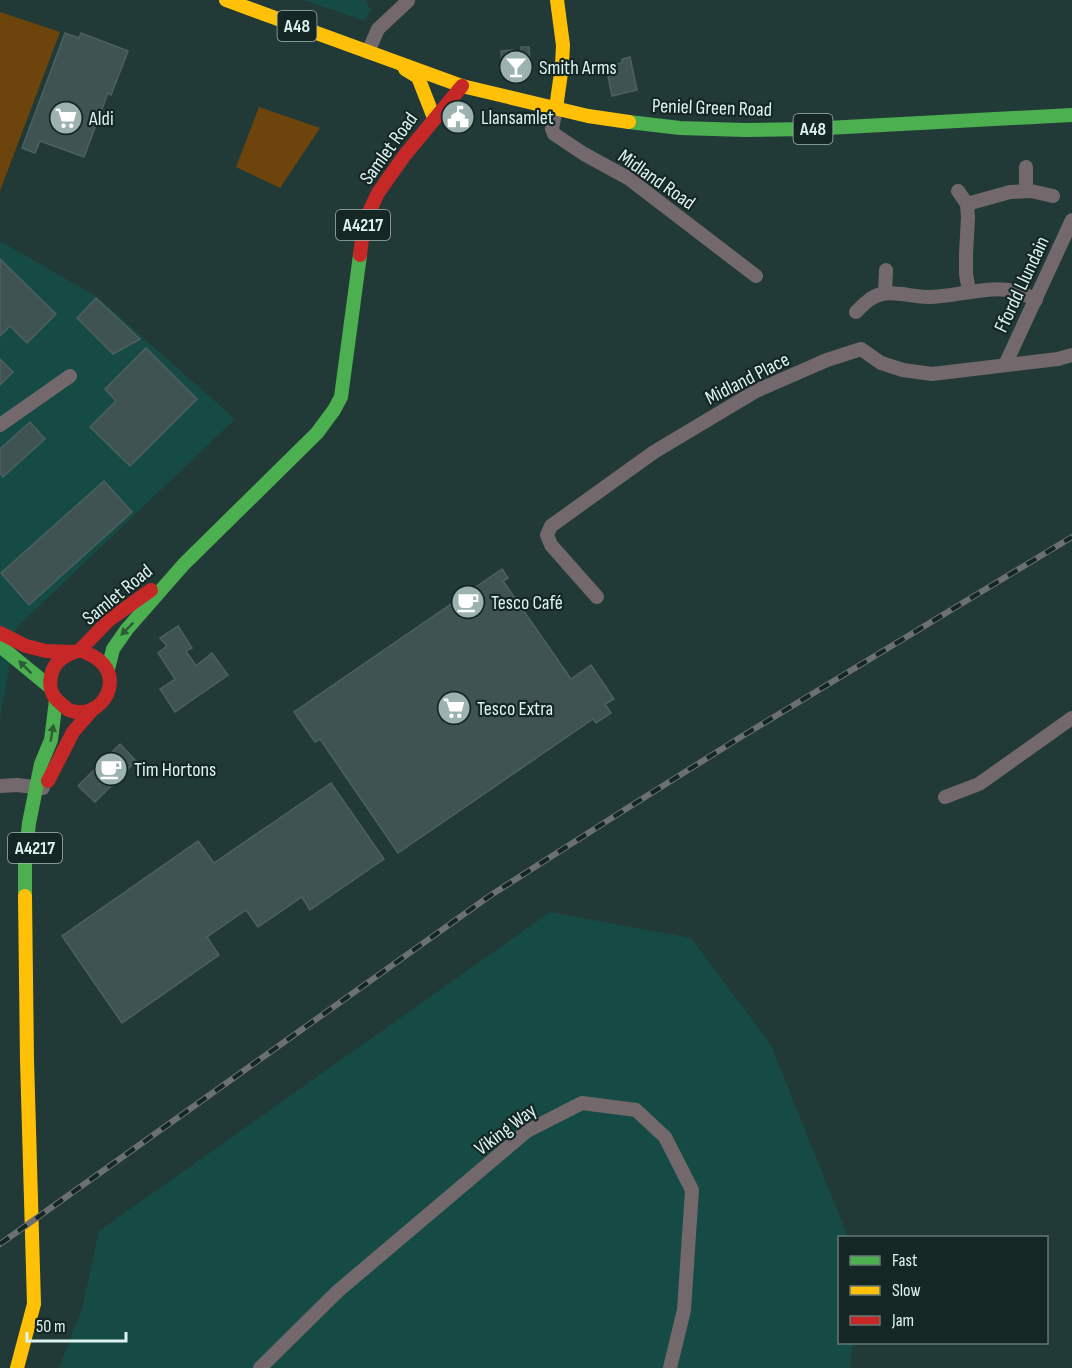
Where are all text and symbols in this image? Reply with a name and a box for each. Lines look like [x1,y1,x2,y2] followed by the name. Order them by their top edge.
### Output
[278,11,316,41] road number: A48
[498,49,534,85] bar icon: Smith Arms
[539,56,617,80] place label: Smith Arms
[651,94,772,122] street label: Peniel Green Road
[440,99,476,135] public building icon: Llansamlet
[48,100,84,136] supermarket icon: Aldi
[481,106,554,130] place label: Llansamlet
[88,107,114,131] place label: Aldi
[355,108,423,189] street label: Samlet Road
[794,114,832,144] road number: A48
[613,145,700,215] street label: Midland Road
[336,210,390,240] road number: A4217
[989,233,1055,336] street label: Ffordd Llundain
[701,347,794,410] street label: Midland Place
[78,559,158,630] street label: Samlet Road
[450,584,486,620] cafe icon: Tesco Café
[491,591,563,615] place label: Tesco Café
[120,622,134,636] one-way arrow
[18,660,33,674] one-way arrow
[436,690,472,726] supermarket icon: Tesco Extra
[477,697,553,721] place label: Tesco Extra
[48,723,57,742] one-way arrow
[93,751,129,787] cafe icon: Tim Hortons
[134,758,216,782] place label: Tim Hortons
[8,833,62,863] road number: A4217
[470,1099,542,1161] street label: Viking Way
[838,1236,1048,1344] legend
[892,1250,918,1271] text: Fast
[892,1280,921,1301] text: Slow
[27,1305,126,1343] scale bar
[891,1310,914,1331] text: Jam
[36,1316,66,1337] text: 50 m

